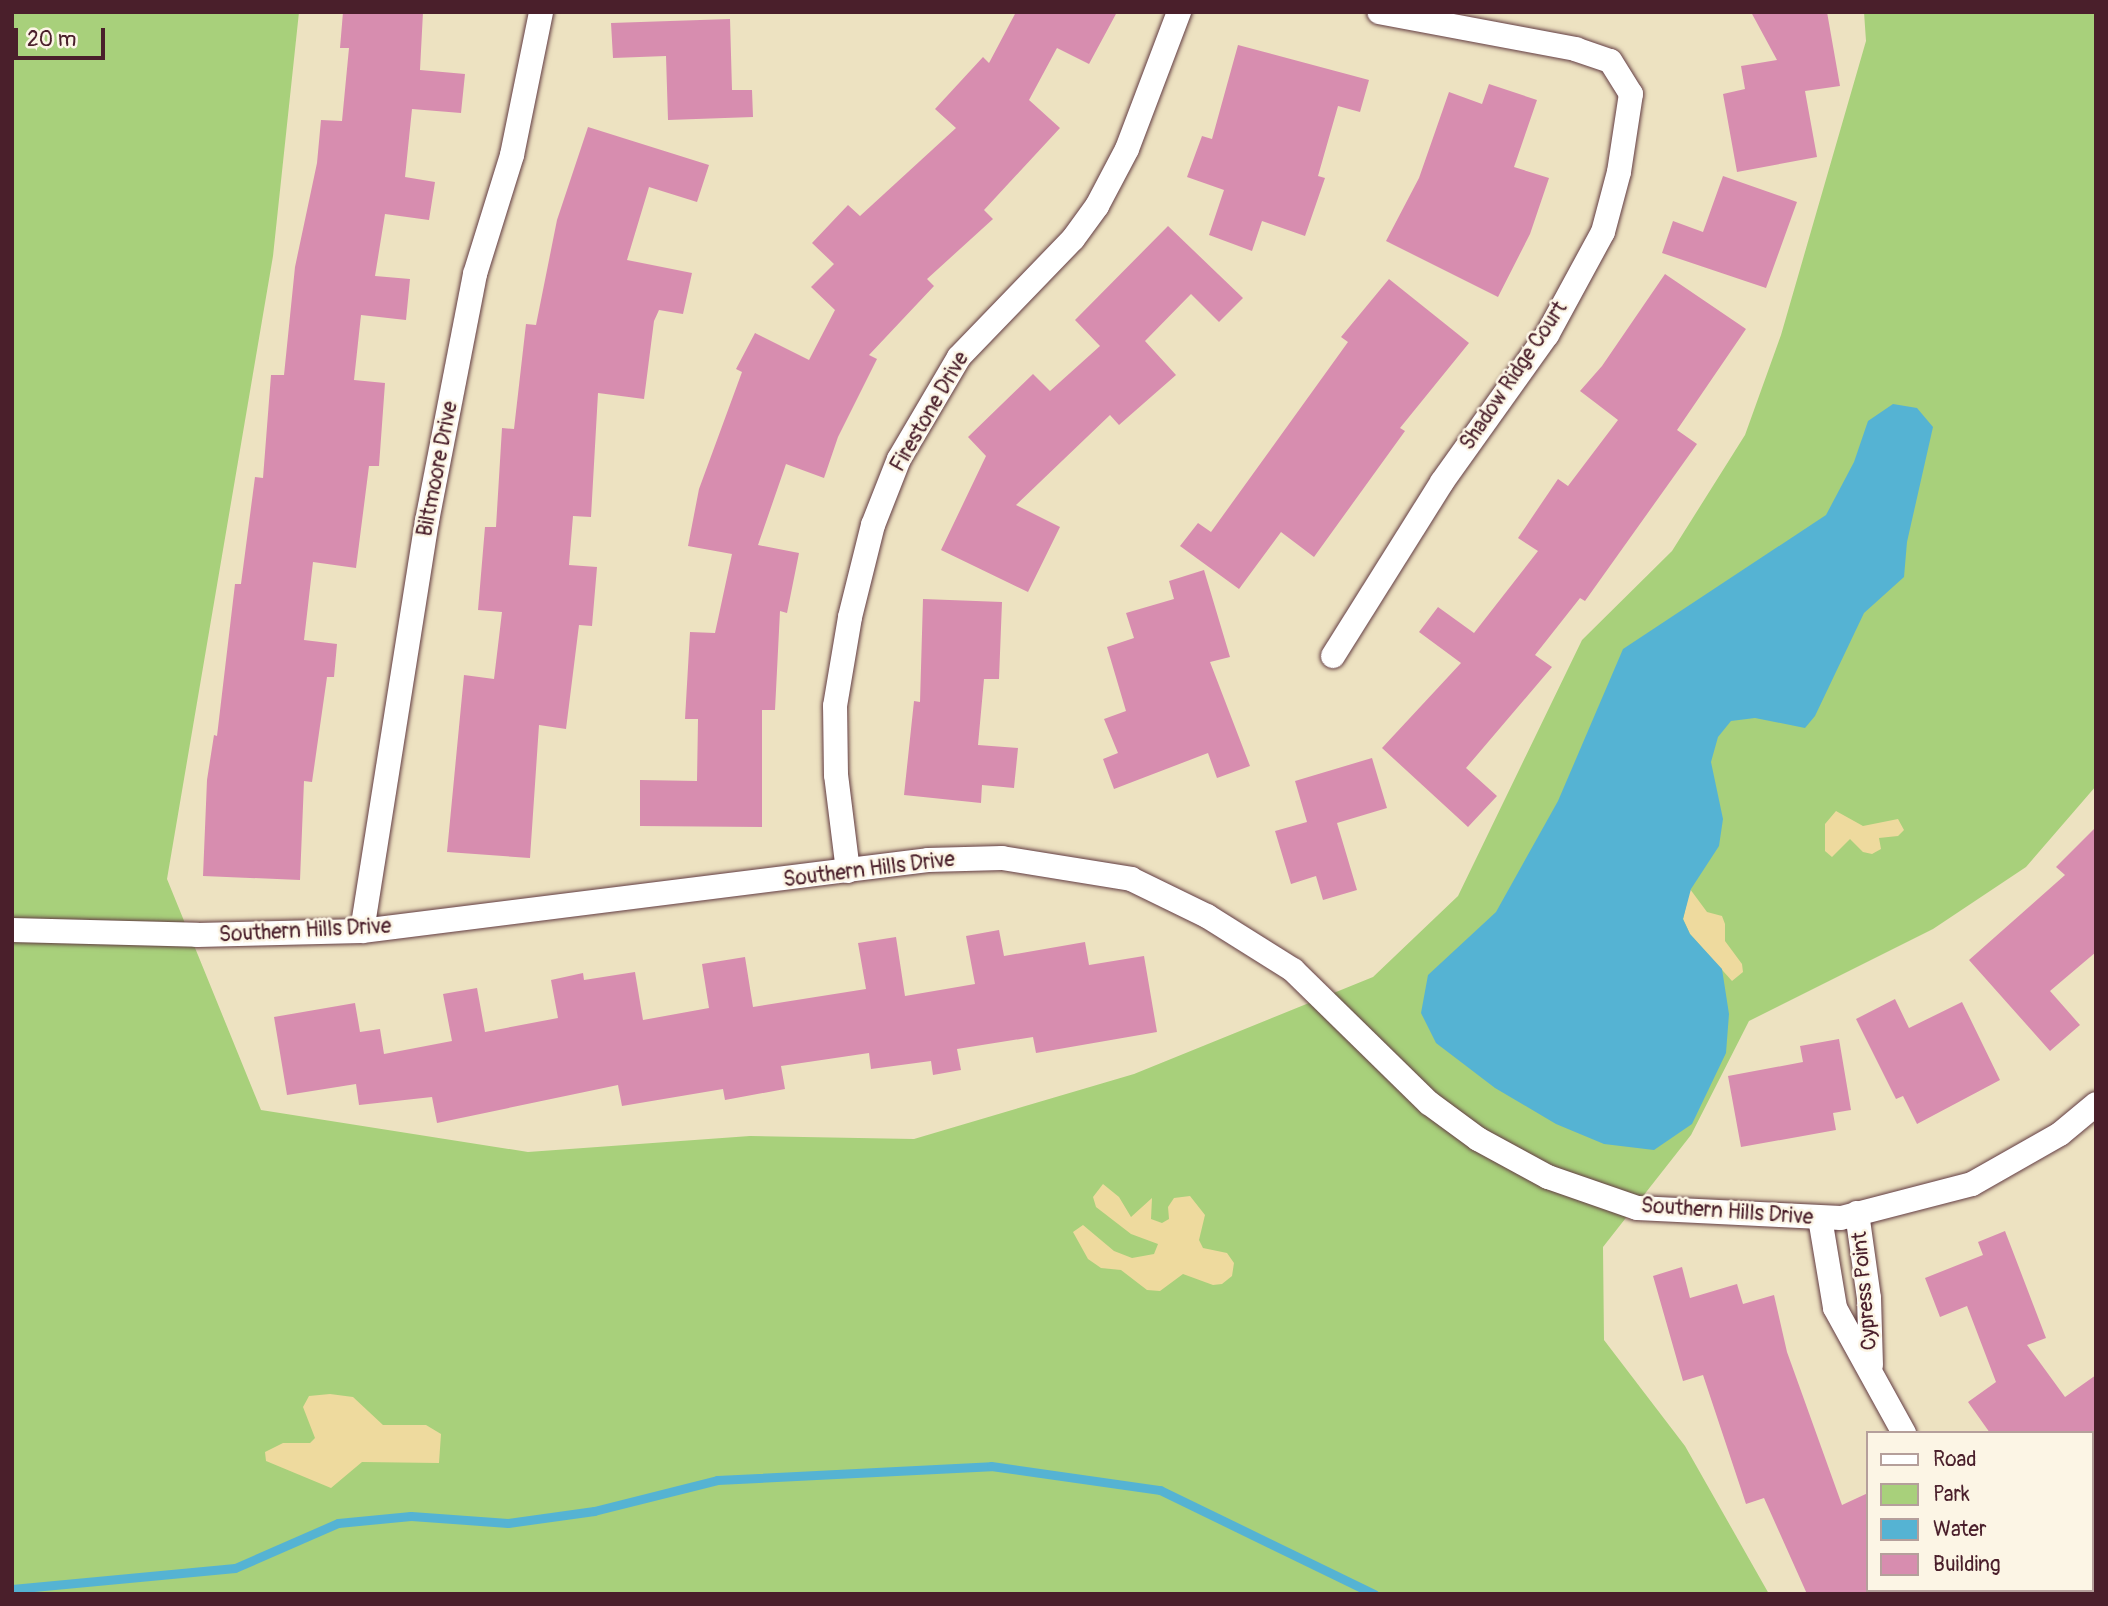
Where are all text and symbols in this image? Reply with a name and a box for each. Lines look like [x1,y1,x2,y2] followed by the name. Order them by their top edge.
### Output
[18,14,108,58] scale bar
[27,26,76,53] text: 20 m
[1455,297,1573,455] street label: Shadow Ridge Court
[885,348,975,476] street label: Firestone Drive
[413,399,463,539] street label: Biltmoore Drive
[782,847,956,893] street label: Southern Hills Drive
[218,914,392,948] street label: Southern Hills Drive
[1640,1193,1814,1231] street label: Southern Hills Drive
[1847,1231,1883,1351] street label: Cypress Point
[1867,1431,2094,1592] legend
[1933,1446,1977,1473] text: Road
[1933,1481,1970,1508] text: Park
[1933,1516,1986,1543] text: Water
[1933,1551,2000,1578] text: Building

